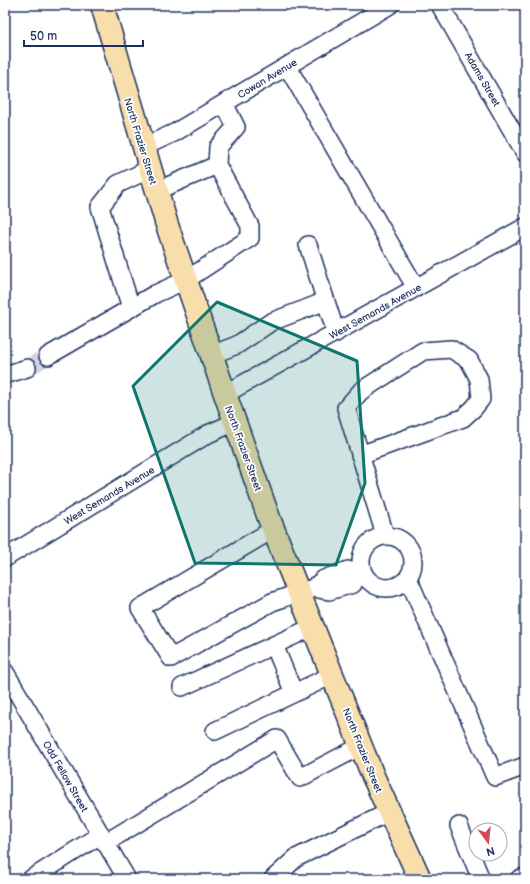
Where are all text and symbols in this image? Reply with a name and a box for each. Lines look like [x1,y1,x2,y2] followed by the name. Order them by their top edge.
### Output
[24,22,143,48] scale bar
[30,29,57,44] text: 50 m
[462,50,502,109] street label: Adams Street
[236,56,299,101] street label: Cowan Avenue
[121,97,159,186] street label: North Frazier Street
[327,282,424,342] street label: West Semands Avenue
[222,404,264,493] street label: North Frazier Street
[62,464,157,528] street label: West Semands Avenue
[340,706,384,794] street label: North Frazier Street
[40,739,90,814] street label: Odd Fellow Street
[468,822,508,862] north arrow
[485,844,496,859] text: N

